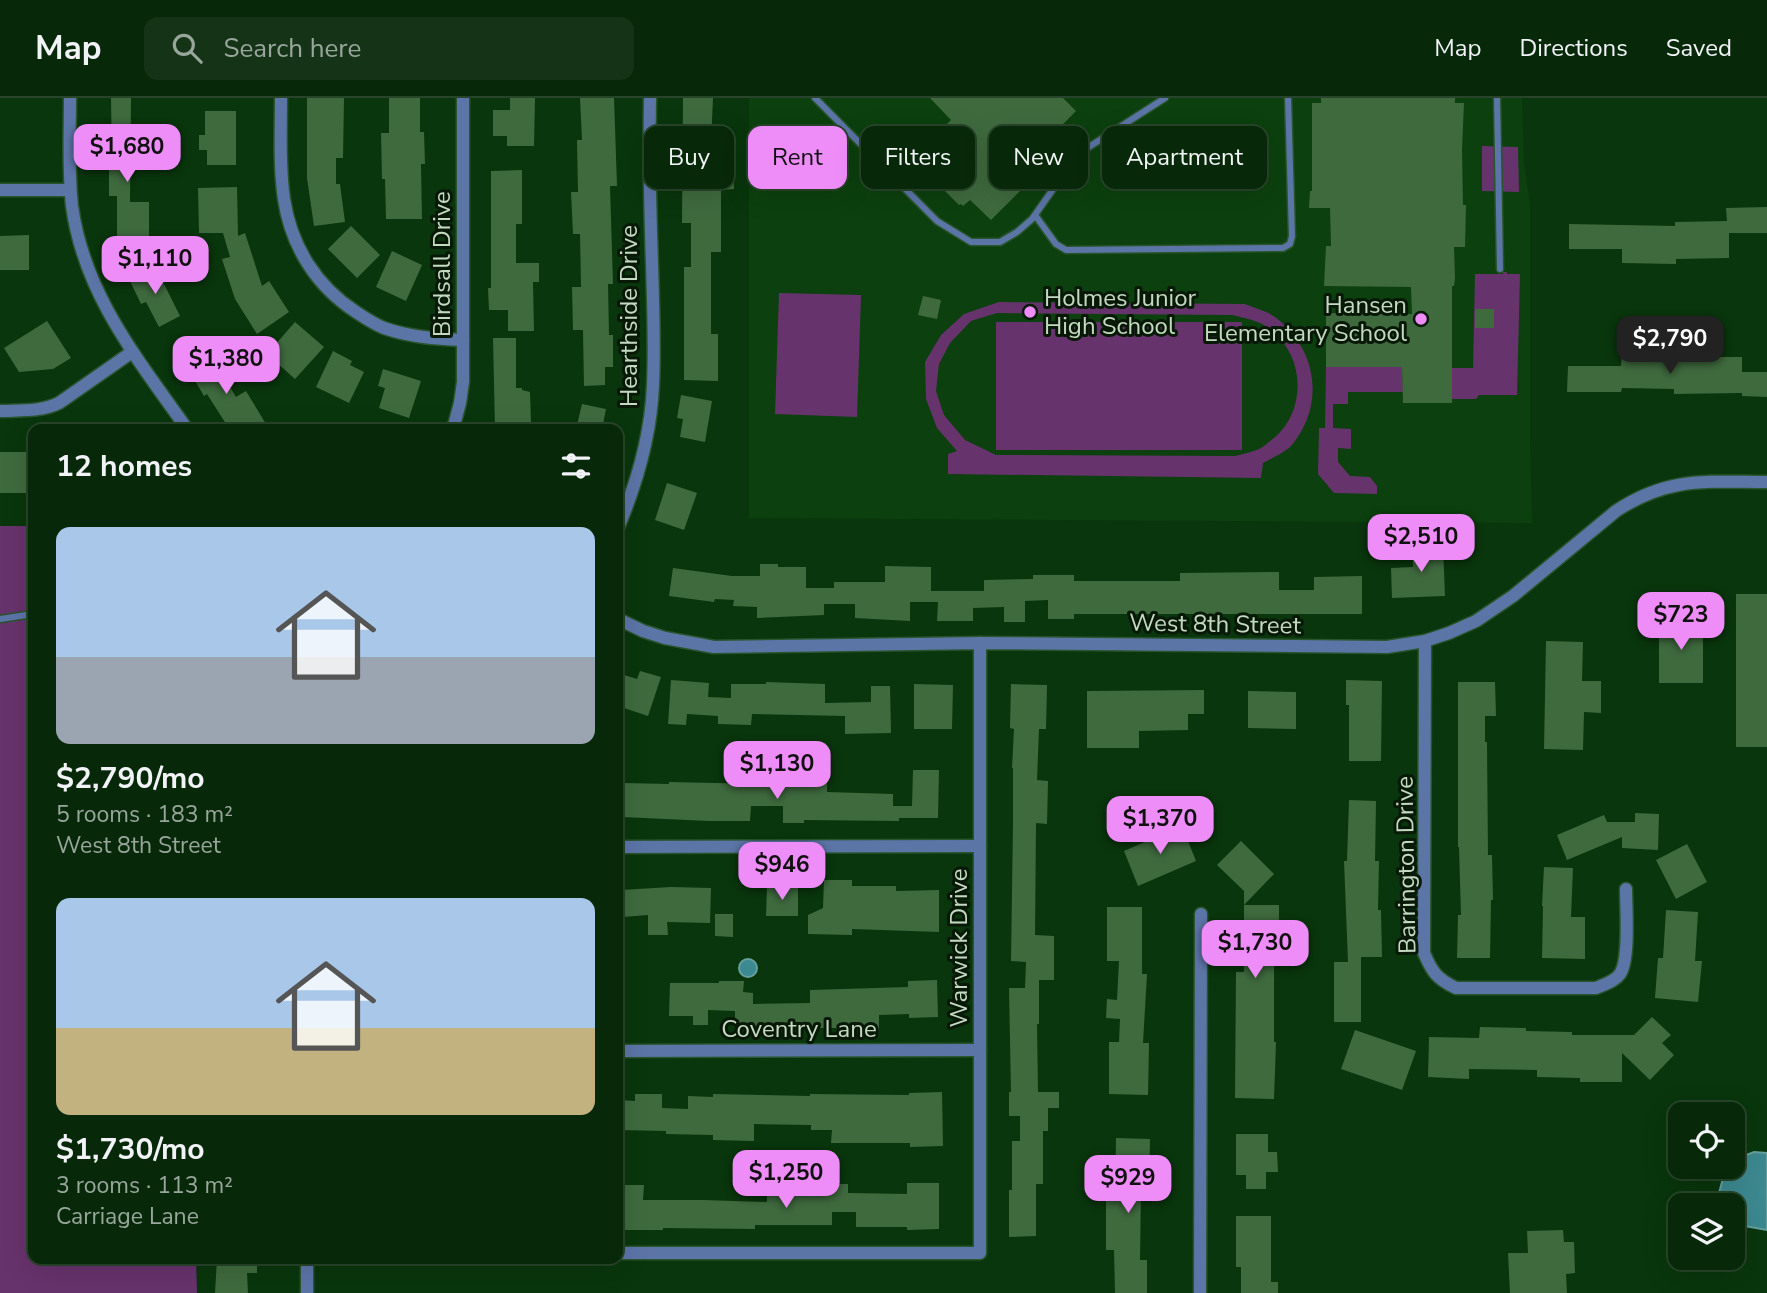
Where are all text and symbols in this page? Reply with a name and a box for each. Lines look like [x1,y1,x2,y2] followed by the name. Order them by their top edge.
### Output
[144,17,634,80] search box
[35,26,102,71] text: Map
[168,29,206,67] icon: search
[224,31,361,66] text: Search here
[1434,32,1481,64] text: Map
[1519,32,1628,64] text: Directions
[1666,32,1732,64] text: Saved
[70,125,184,184] pin: $1,680
[644,126,734,189] chip: Buy
[748,126,847,189] chip: Rent
[861,126,975,189] chip: Filters
[989,126,1088,189] chip: New
[1102,126,1267,189] chip: Apartment
[90,131,164,162] text: $1,680
[426,191,458,337] street label: Birdsall Drive
[613,225,645,407] street label: Hearthside Drive
[98,236,212,296] pin: $1,110
[118,243,192,274] text: $1,110
[1044,282,1197,342] place label: Holmes Junior High School
[1204,289,1407,349] place label: Hansen Elementary School
[1022,304,1038,320] marker: Holmes Junior High School
[1413,311,1429,327] marker: Hansen Elementary School
[1613,316,1727,376] pin: $2,790
[1633,323,1707,354] text: $2,790
[169,336,283,396] pin: $1,380
[189,343,263,374] text: $1,380
[56,446,192,487] text: 12 homes
[557,447,595,485] icon: filters
[1364,514,1478,574] pin: $2,510
[1384,521,1458,552] text: $2,510
[263,572,389,698] icon: home
[1640,592,1722,652] pin: $723
[1653,599,1709,630] text: $723
[1129,607,1302,642] street label: West 8th Street
[720,742,834,801] pin: $1,130
[740,748,814,779] text: $1,130
[56,758,205,799] text: $2,790/mo
[1388,776,1424,954] street label: Barrington Drive
[1103,796,1217,856] pin: $1,370
[56,799,233,830] text: 5 rooms · 183 m²
[1123,803,1197,834] text: $1,370
[56,830,221,861] text: West 8th Street
[741,842,823,902] pin: $946
[754,849,810,880] text: $946
[943,868,975,1028] street label: Warwick Drive
[1198,920,1312,980] pin: $1,730
[1218,927,1292,958] text: $1,730
[263,943,389,1069] icon: home
[721,1013,877,1045] street label: Coventry Lane
[1668,1102,1745,1270] map controls
[1668,1102,1745,1179] button: locate
[56,1129,205,1170] text: $1,730/mo
[729,1150,843,1210] pin: $1,250
[1087,1156,1169,1215] pin: $929
[749,1157,823,1188] text: $1,250
[1100,1162,1156,1193] text: $929
[56,1170,233,1201] text: 3 rooms · 113 m²
[1668,1193,1745,1270] button: layers
[56,1201,199,1232] text: Carriage Lane

